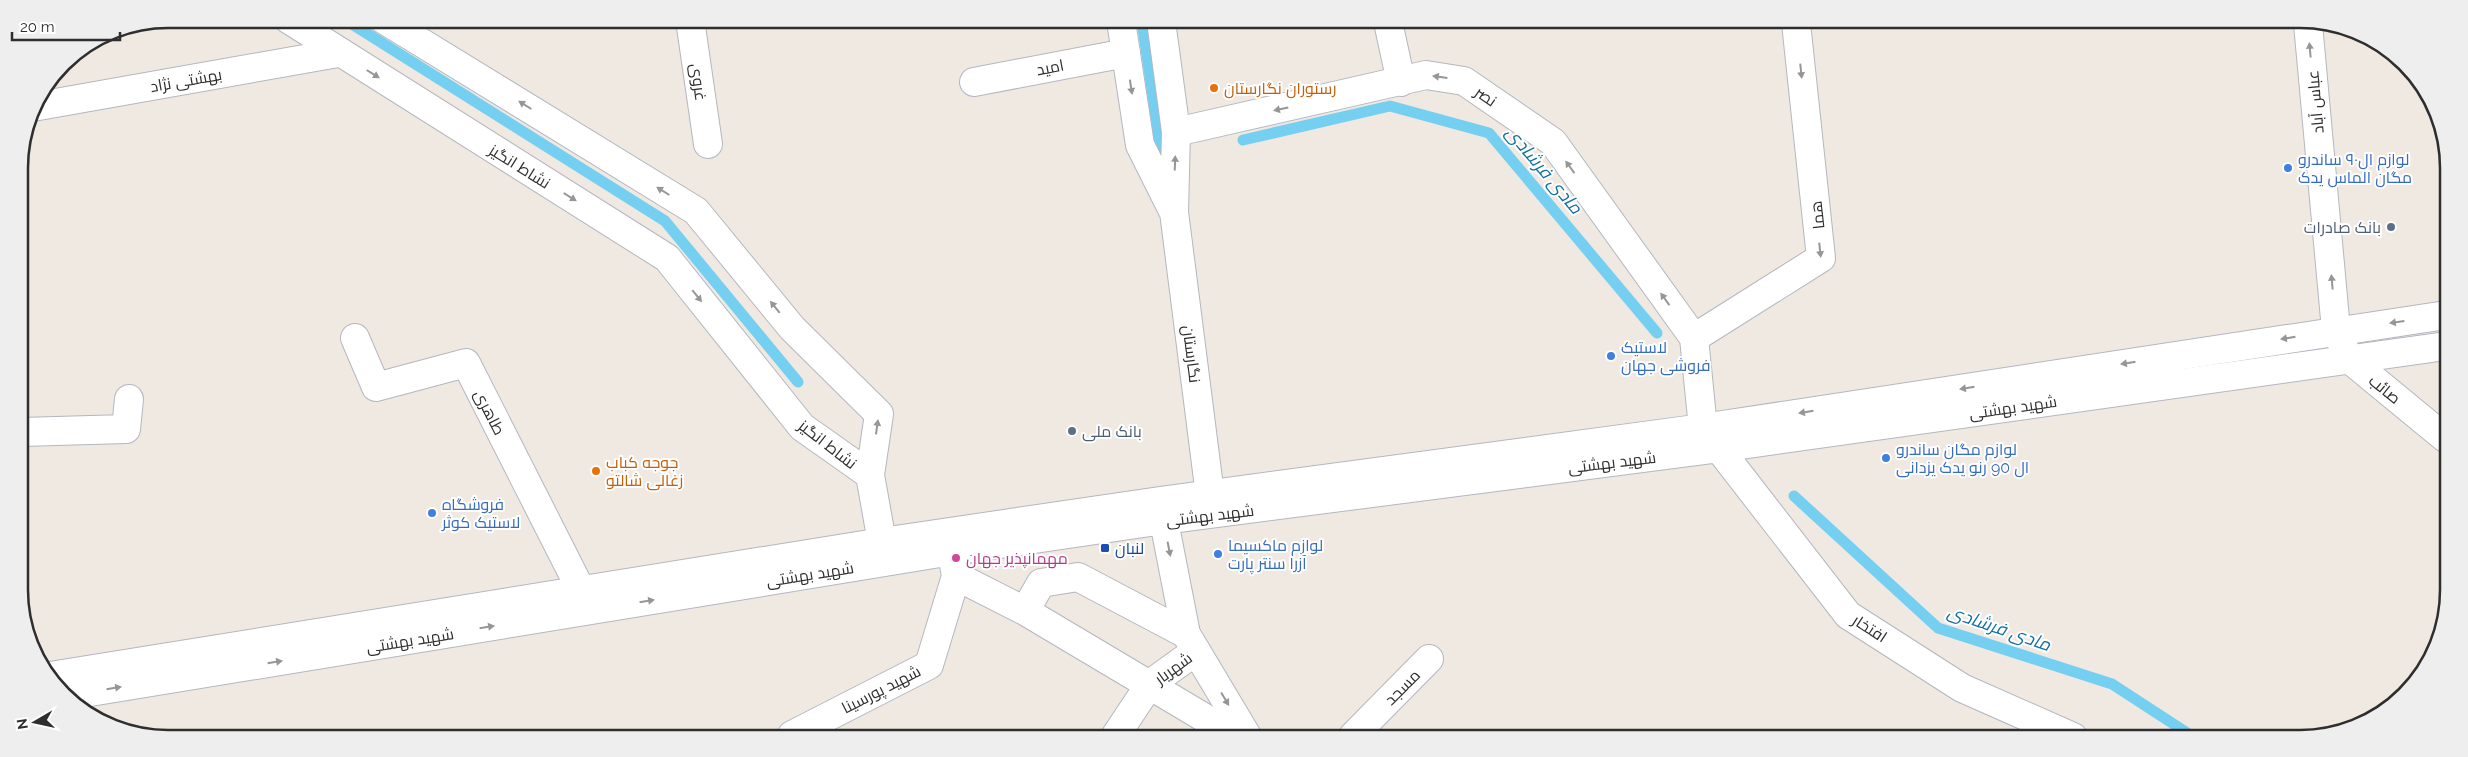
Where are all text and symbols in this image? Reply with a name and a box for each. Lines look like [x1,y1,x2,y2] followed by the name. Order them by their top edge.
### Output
[12,10,120,42] scale bar
[20,18,55,36] text: 20 m
[2306,42,2314,58] one-way arrow
[1035,56,1066,79] street label: امید
[686,62,711,102] street label: غروی
[1797,63,1805,79] one-way arrow
[149,65,224,97] street label: بهشتی نژاد
[2303,69,2329,134] street label: عباس آباد
[366,70,380,79] one-way arrow
[1432,73,1448,81] one-way arrow
[1127,79,1135,95] one-way arrow
[1224,79,1336,99] place label: رستوران نگارستان
[1208,82,1220,94] marker: رستوران نگارستان
[1470,82,1500,111] street label: نصر
[519,101,532,110] one-way arrow
[1274,105,1289,113] one-way arrow
[1501,122,1587,219] water label: مادی فرشادی
[485,140,554,193] street label: نشاط انگیز
[2298,150,2412,188] place label: لوازم ال۹۰ ساندرو مگان الماس یدک
[1171,155,1179,171] one-way arrow
[1565,161,1576,174] one-way arrow
[2282,162,2294,174] marker: لوازم ال۹۰ ساندرو مگان الماس یدک
[657,186,670,196] one-way arrow
[563,193,577,202] one-way arrow
[1807,200,1828,230] street label: هما
[2304,218,2381,237] place label: بانک صادرات
[2385,221,2397,233] marker: بانک صادرات
[1816,242,1824,258] one-way arrow
[2328,273,2336,289] one-way arrow
[691,289,702,302] one-way arrow
[1660,292,1670,306] one-way arrow
[769,301,780,314] one-way arrow
[2389,318,2405,326] one-way arrow
[1178,324,1204,384] street label: نگارستان
[2280,334,2296,342] one-way arrow
[1621,338,1711,376] place label: لاستیک فروشی جهان
[1605,350,1617,362] marker: لاستیک فروشی جهان
[2119,359,2135,367] one-way arrow
[2365,371,2404,408] street label: صائب
[1959,384,1975,392] one-way arrow
[469,386,509,439] street label: طاهری
[1968,392,2058,424] street label: شهید بهشتی
[1798,409,1814,417] one-way arrow
[794,415,861,473] street label: نشاط انگیز
[873,419,881,435] one-way arrow
[1082,422,1142,442] place label: بانک ملی
[1066,425,1078,437] marker: بانک ملی
[1896,440,2029,478] place label: لوازم مگان ساندرو ال 90 رنو یدک یزدانی
[1567,448,1657,478] street label: شهید بهشتی
[1880,452,1892,464] marker: لوازم مگان ساندرو ال 90 رنو یدک یزدانی
[606,453,683,491] place label: جوجه کباب زغالی شالتو
[590,465,602,477] marker: جوجه کباب زغالی شالتو
[441,495,520,532] place label: فروشگاه لاستیک کوثر
[1165,501,1255,531] street label: شهید بهشتی
[426,507,438,519] marker: فروشگاه لاستیک کوثر
[1228,536,1323,575] place label: لوازم ماکسیما آزرا سنتر پارت
[1115,539,1144,559] place label: لنبان
[1166,541,1174,557] one-way arrow
[1099,542,1111,554] marker: لنبان
[1212,548,1224,560] marker: لوازم ماکسیما آزرا سنتر پارت
[966,549,1068,569] place label: مهمانپذیر جهان
[950,552,962,564] marker: مهمانپذیر جهان
[765,558,855,592] street label: شهید بهشتی
[640,597,656,605] one-way arrow
[1945,600,2054,656] water label: مادی فرشادی
[1848,610,1891,647] street label: افتخار
[479,623,495,631] one-way arrow
[365,624,455,658] street label: شهید بهشتی
[1150,648,1196,690] street label: شهریار
[267,658,283,666] one-way arrow
[838,661,925,719] street label: شهید پورسینا
[1381,666,1424,709] street label: مسجد
[107,684,123,692] one-way arrow
[1220,692,1229,705] one-way arrow
[10,697,60,747] north arrow
[13,718,31,731] text: N

